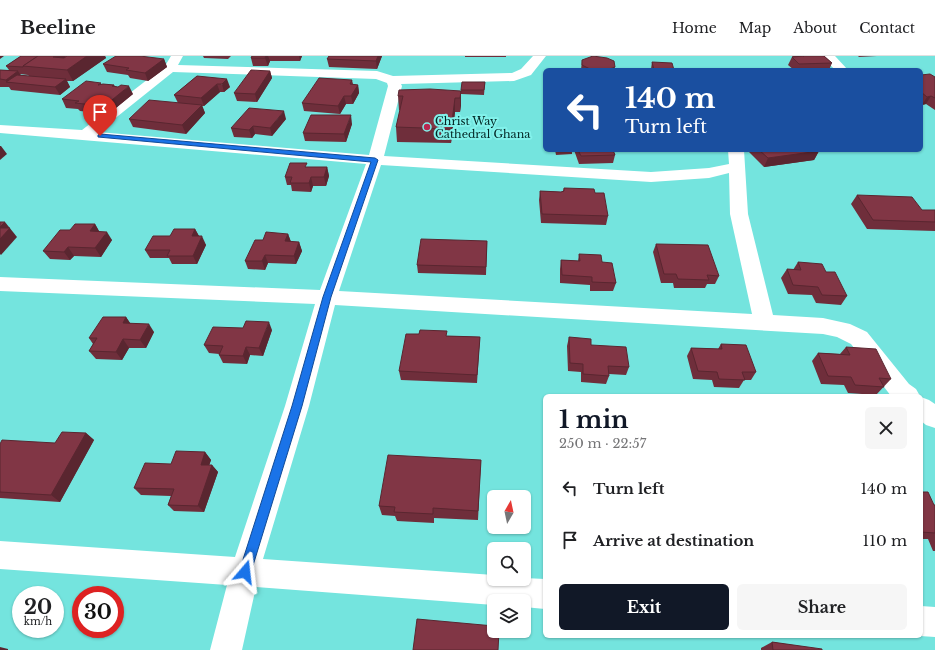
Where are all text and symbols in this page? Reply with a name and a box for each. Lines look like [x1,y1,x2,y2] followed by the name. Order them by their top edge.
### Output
[20,16,96,39] text: Beeline
[672,19,717,37] text: Home
[739,19,771,37] text: Map
[793,19,837,37] text: About
[859,19,915,37] text: Contact
[625,81,715,116] text: 140 m
[559,84,611,136] icon: left
[83,95,117,136] pin
[89,101,111,123] icon: arrive
[435,114,531,141] place label: Christ Way Cathedral Ghana
[625,116,707,138] text: Turn left
[422,122,432,132] marker: Christ Way Cathedral Ghana
[559,405,629,434] text: 1 min
[865,407,907,449] button: close
[559,435,646,452] text: 250 m · 22:57
[559,477,581,499] icon: left
[593,479,664,498] text: Turn left
[860,479,907,498] text: 140 m
[487,490,531,534] north arrow
[487,490,531,638] map controls
[559,529,581,551] icon: arrive
[593,531,754,550] text: Arrive at destination
[863,531,907,550] text: 110 m
[487,542,531,586] button: search
[224,551,266,593] position arrow
[559,584,729,630] button: Exit
[737,584,907,630] button: Share
[72,586,124,638] speed limit sign: 30
[487,594,531,638] button: layers
[24,595,52,619] text: 20
[24,615,52,628] text: km/h

